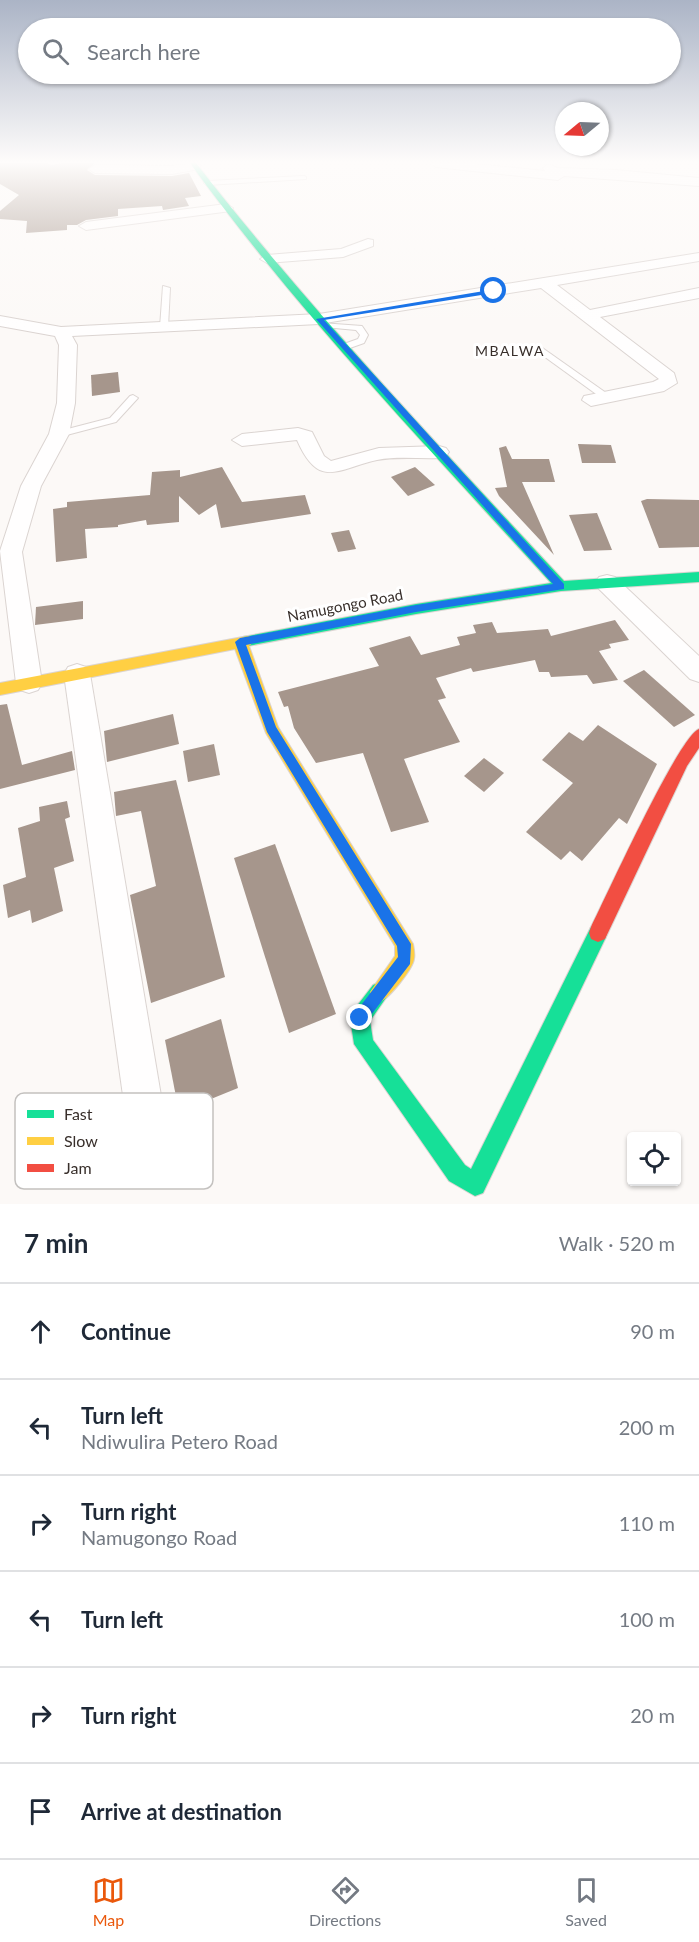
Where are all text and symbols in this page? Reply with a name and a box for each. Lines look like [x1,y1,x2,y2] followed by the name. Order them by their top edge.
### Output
[18,18,681,84] search box
[39,35,72,68] icon: search
[87,38,200,65] text: Search here
[555,102,609,156] north arrow
[480,277,506,303] route start
[475,342,545,359] district label: MBALWA
[286,585,404,625] street label: Namugongo Road
[346,1004,372,1030] route end
[15,1093,213,1189] legend
[64,1104,93,1123] text: Fast
[64,1131,98,1150] text: Slow
[627,1132,681,1186] map controls
[627,1132,681,1186] button: locate
[64,1158,92,1177] text: Jam
[24,1227,88,1259] text: 7 min
[559,1231,675,1255] text: Walk · 520 m
[24,1315,57,1348] icon: ahead
[81,1318,171,1345] text: Continue
[630,1319,675,1343] text: 90 m
[81,1402,163,1429] text: Turn left
[24,1411,57,1444] icon: left
[619,1415,675,1439] text: 200 m
[81,1429,278,1453] text: Ndiwulira Petero Road
[81,1498,176,1525] text: Turn right
[24,1507,57,1540] icon: right
[619,1511,675,1535] text: 110 m
[81,1525,237,1549] text: Namugongo Road
[24,1603,57,1636] icon: left
[81,1606,163,1633] text: Turn left
[619,1607,675,1631] text: 100 m
[24,1699,57,1732] icon: right
[81,1702,176,1729] text: Turn right
[630,1703,675,1727] text: 20 m
[24,1795,57,1828] icon: arrive
[81,1798,282,1825] text: Arrive at destination
[92,1874,125,1929] tab: Map
[309,1874,381,1929] tab: Directions
[565,1874,607,1929] tab: Saved

